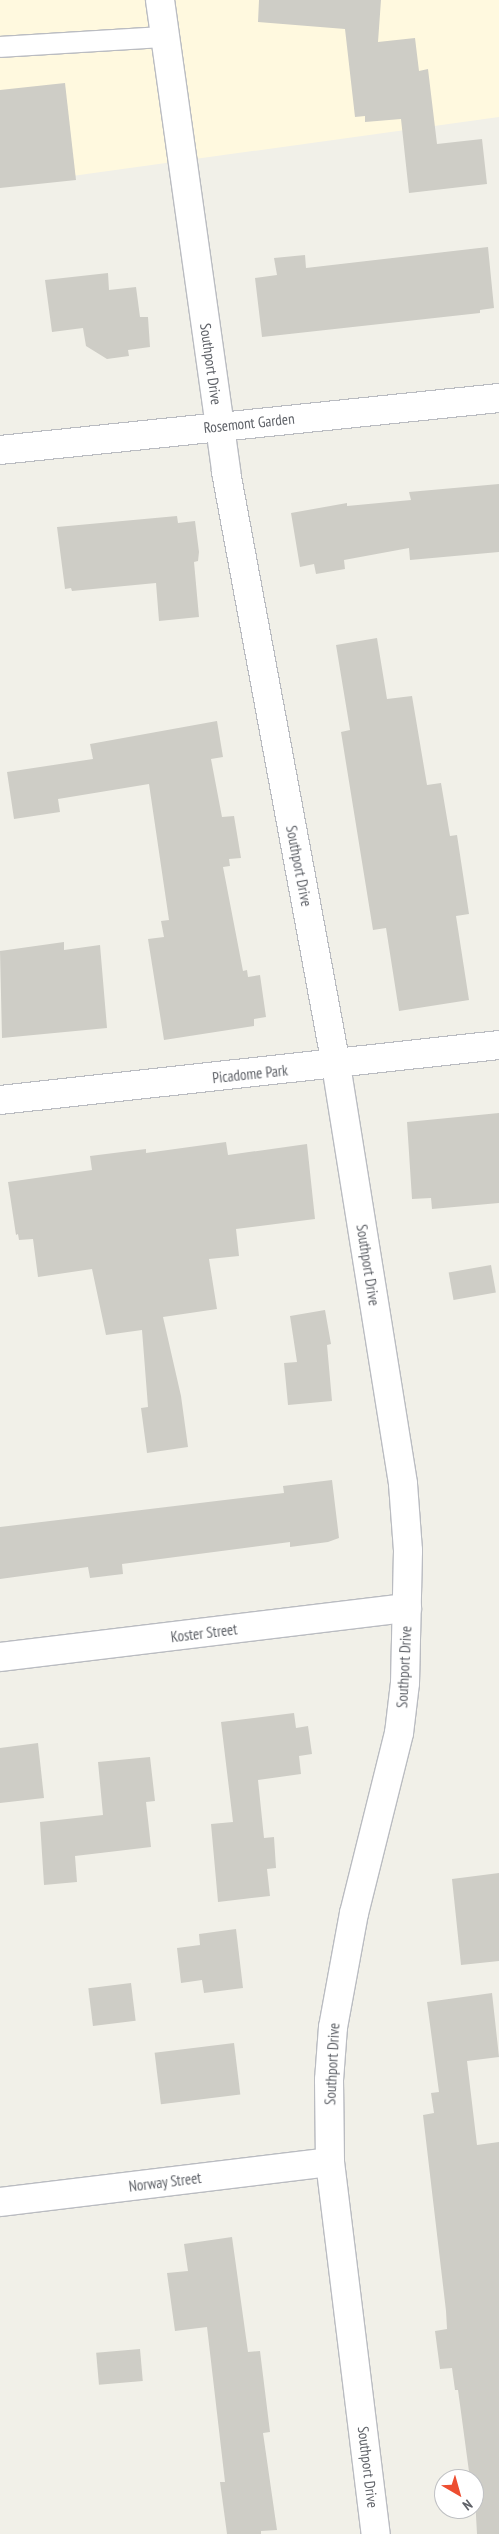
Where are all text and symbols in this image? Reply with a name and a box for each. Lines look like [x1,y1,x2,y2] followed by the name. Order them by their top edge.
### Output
[196,322,226,406] street label: Southport Drive
[203,409,295,437] street label: Rosemont Garden
[282,824,316,908] street label: Southport Drive
[211,1061,289,1087] street label: Picadome Park
[353,1223,383,1307] street label: Southport Drive
[170,1620,238,1646] street label: Koster Street
[393,1626,415,1708] street label: Southport Drive
[321,2023,343,2105] street label: Southport Drive
[127,2169,203,2195] street label: Norway Street
[354,2425,382,2509] street label: Southport Drive
[434,2469,484,2519] north arrow
[459,2496,476,2514] text: N

